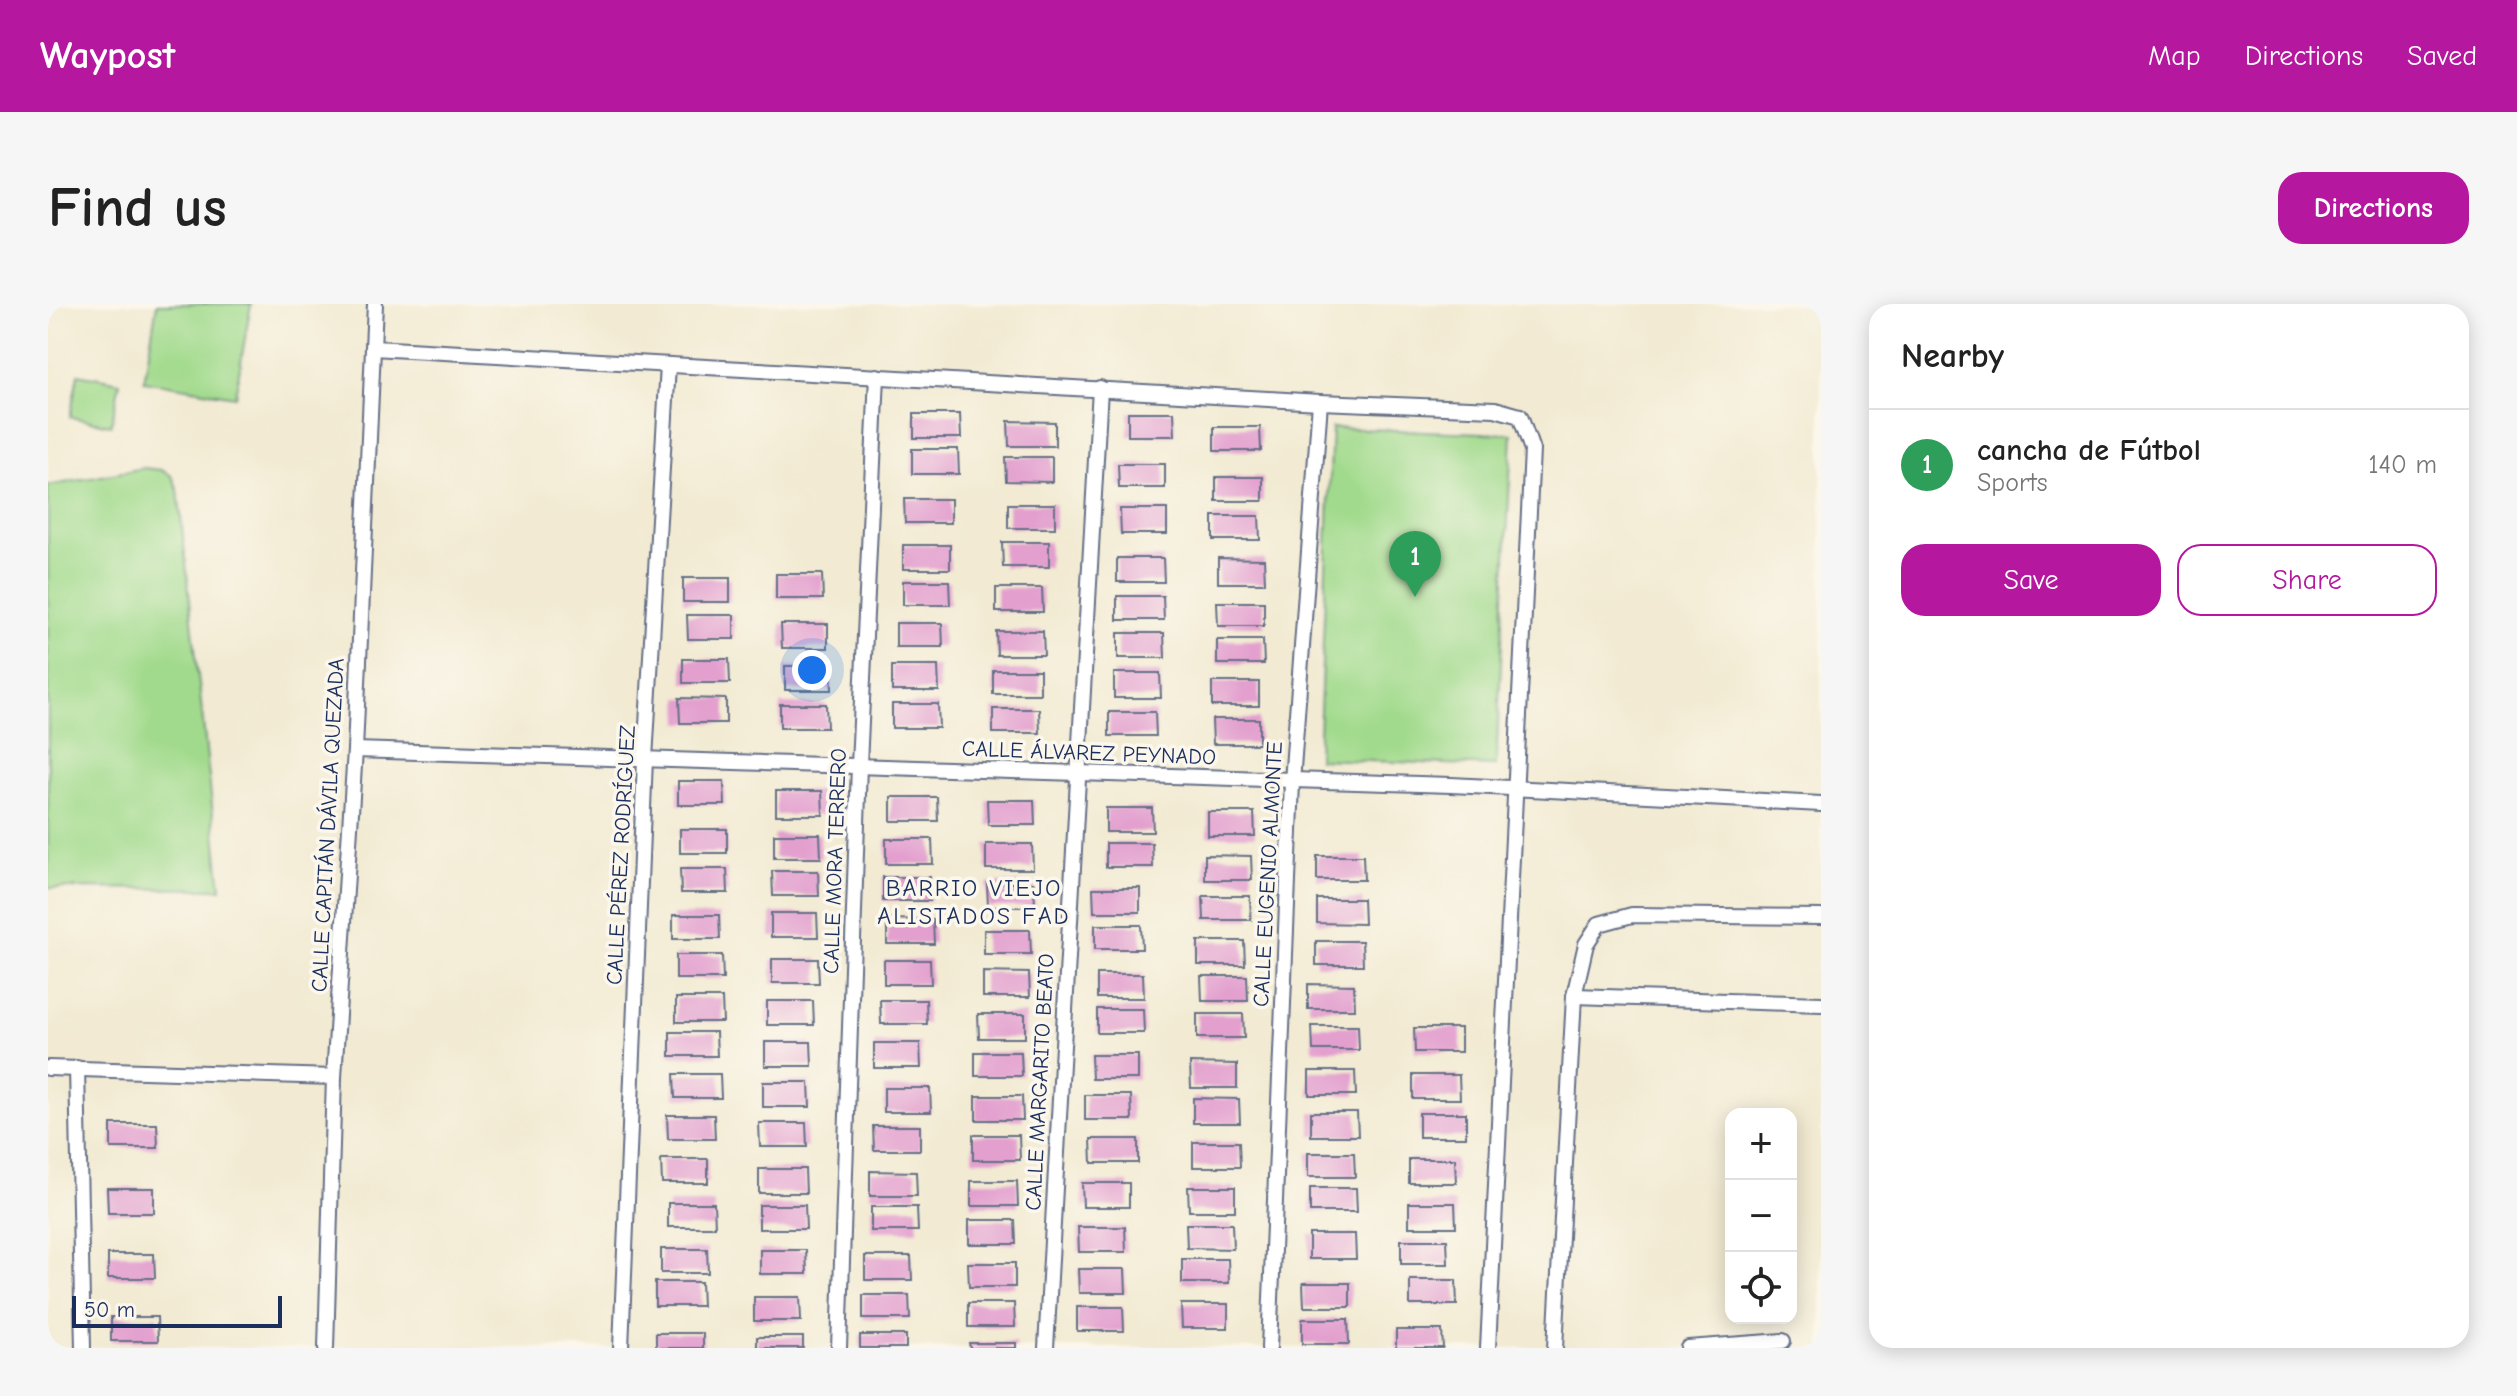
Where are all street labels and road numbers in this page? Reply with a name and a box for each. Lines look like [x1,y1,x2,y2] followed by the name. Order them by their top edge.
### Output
[306,657,350,993] street label: CALLE CAPITÁN DÁVILA QUEZADA
[601,724,641,986] street label: CALLE PÉREZ RODRÍGUEZ
[961,736,1217,770] street label: CALLE ÁLVAREZ PEYNADO
[1248,741,1288,1007] street label: CALLE EUGENIO ALMONTE
[818,748,852,975] street label: CALLE MORA TERRERO
[1020,953,1060,1211] street label: CALLE MARGARITO BEATO

